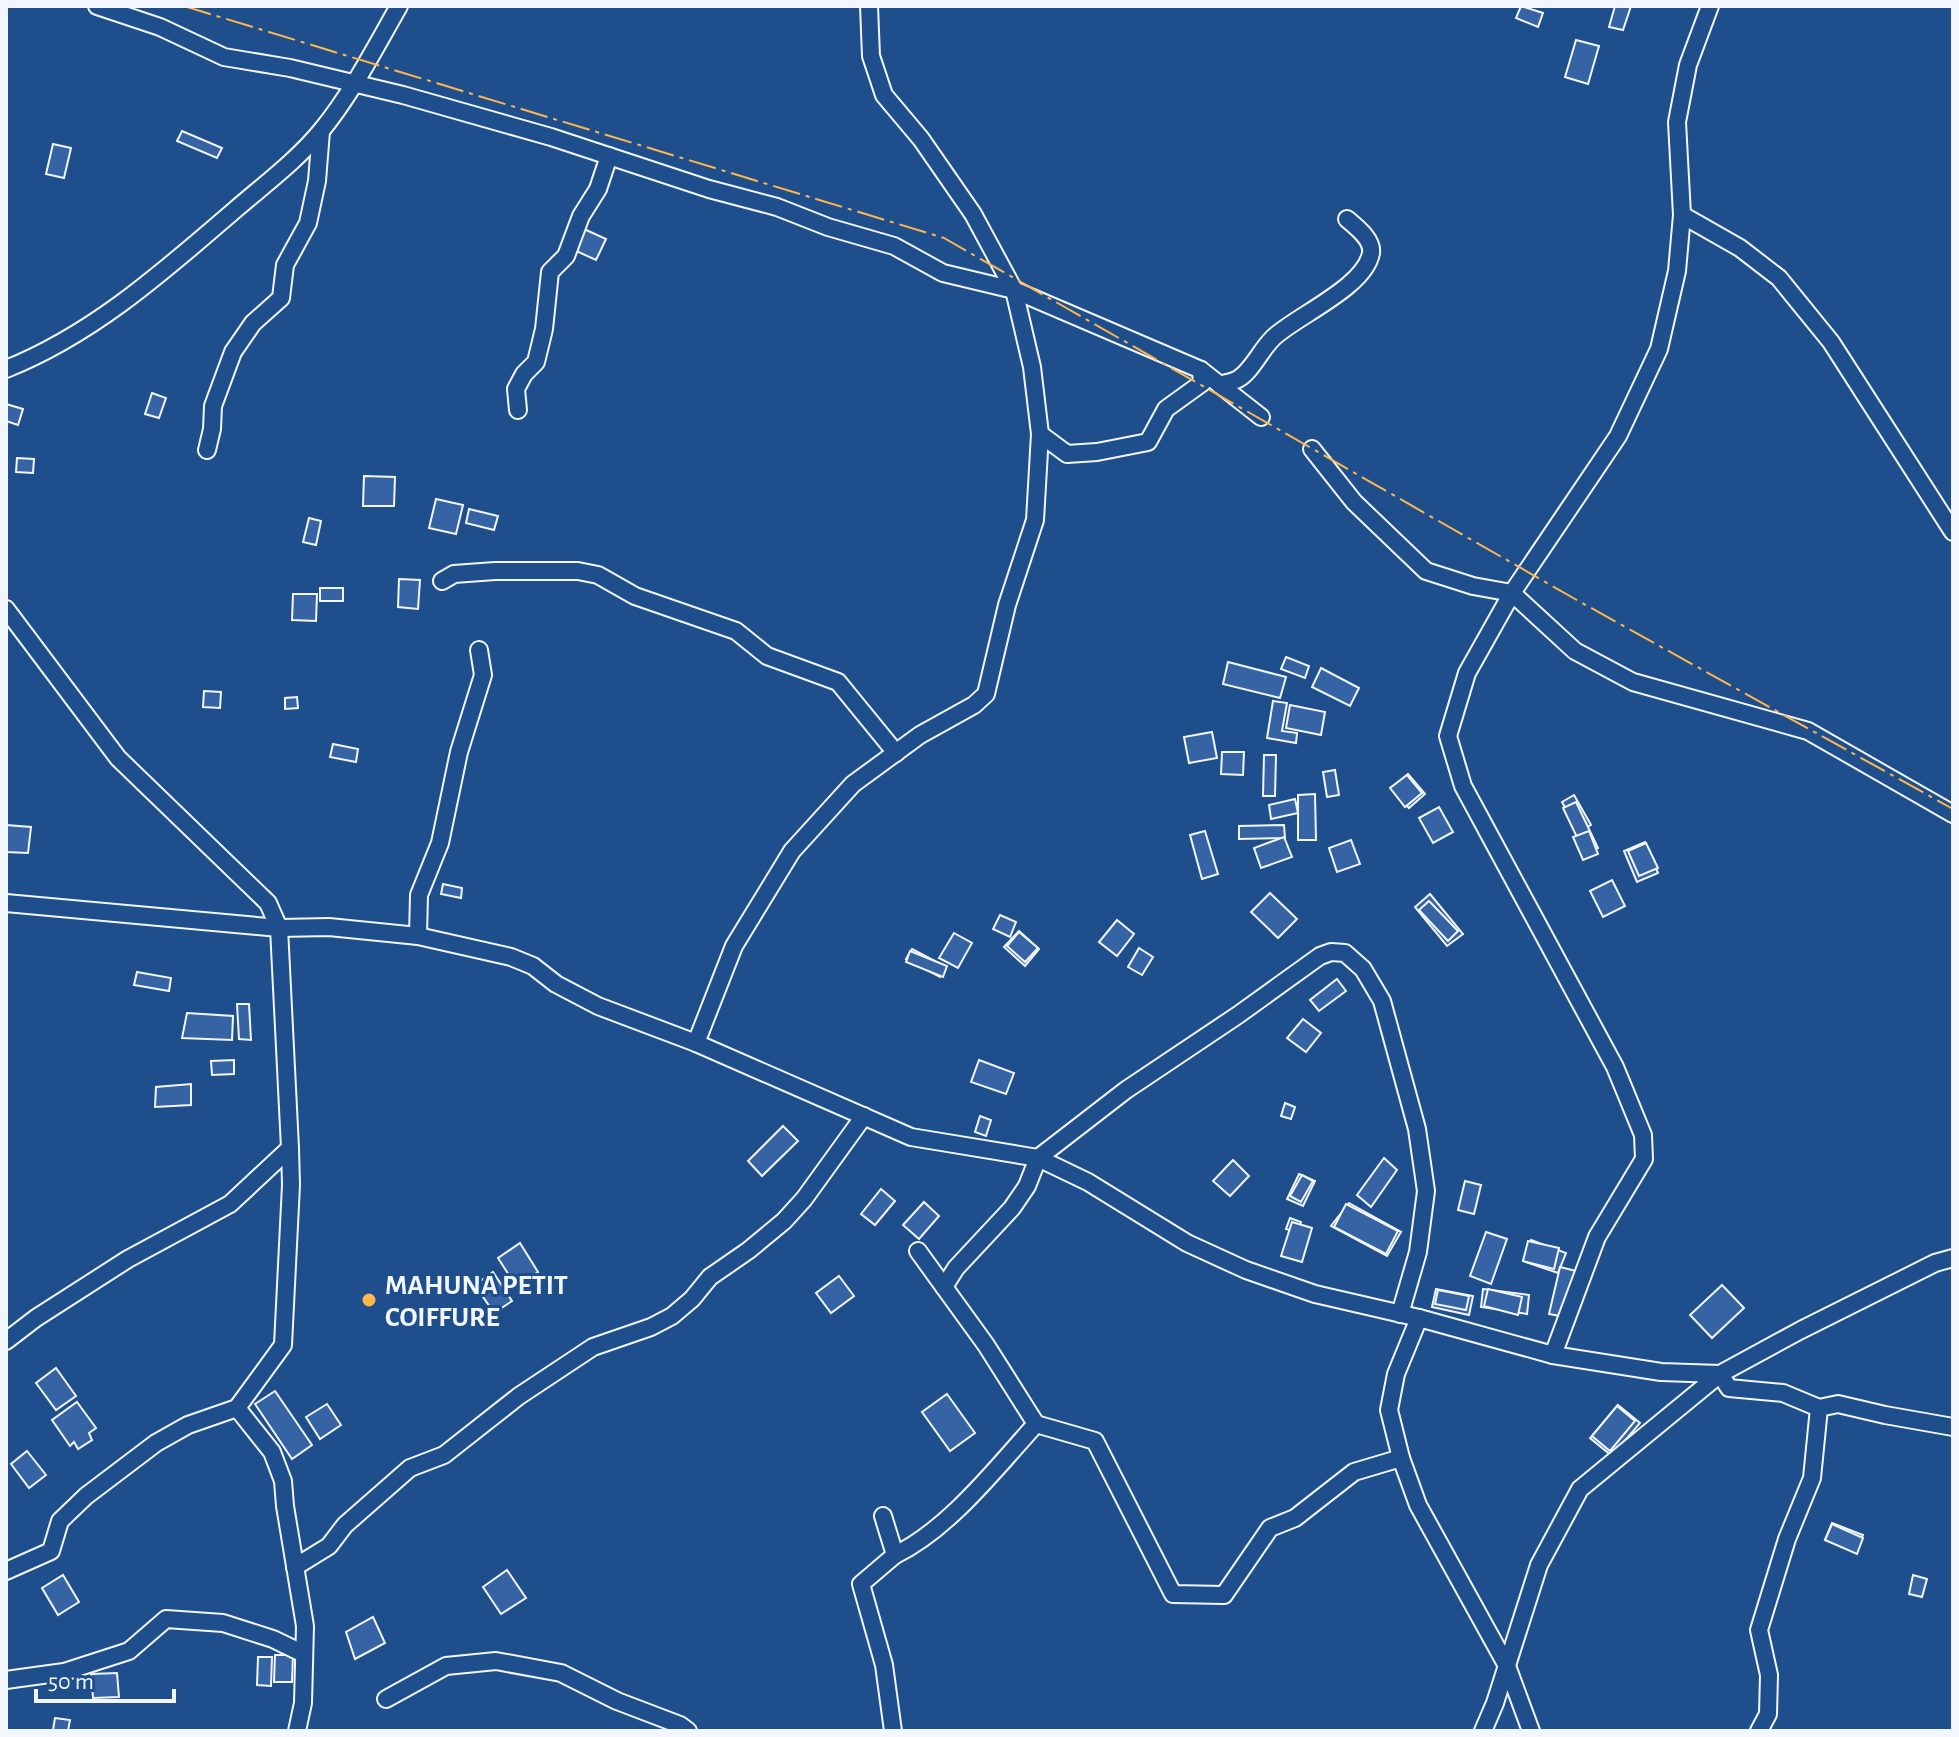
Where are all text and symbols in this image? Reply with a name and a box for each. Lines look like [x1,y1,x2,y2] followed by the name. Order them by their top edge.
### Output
[385,1272,568,1332] place label: MAHUNA PETIT COIFFURE
[360,1291,378,1309] marker: MAHUNA PETIT COIFFURE
[36,1653,174,1703] scale bar
[48,1670,94,1694] text: 50 m

